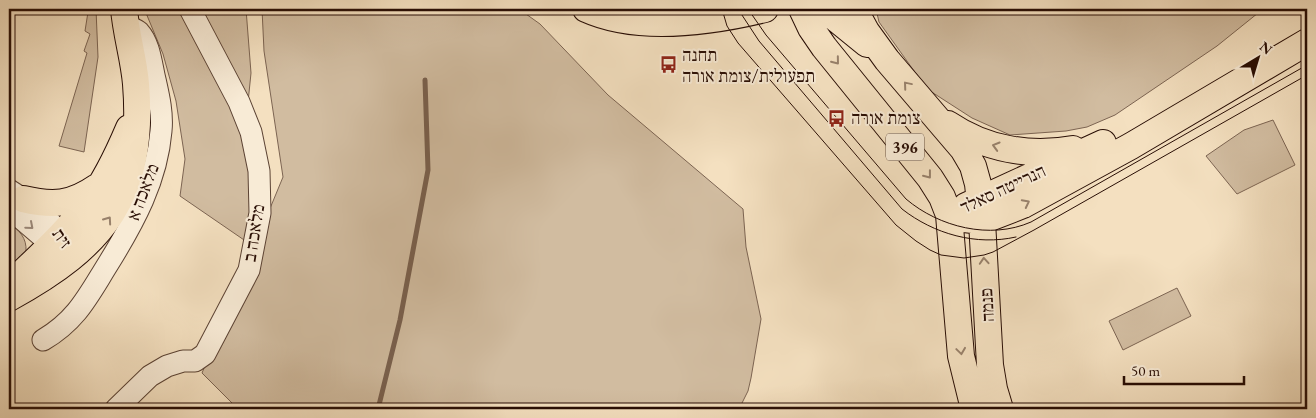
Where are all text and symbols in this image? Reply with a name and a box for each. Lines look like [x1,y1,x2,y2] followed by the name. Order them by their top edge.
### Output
[1234,32,1284,82] north arrow
[1256,37,1277,59] text: N
[682,43,815,87] place label: תחנה תפעולית/צומת אורה
[658,55,678,75] bus stop icon: תחנה תפעולית/צומת אורה
[830,56,839,65] one-way arrow
[904,81,913,90] one-way arrow
[851,106,921,129] place label: צומת אורה
[827,108,847,128] bus stop icon: צומת אורה
[886,134,924,160] road number: 396
[992,142,1000,152] one-way arrow
[956,159,1049,218] street label: הנרייטה סאלד
[121,160,164,224] street label: מלאכה א
[923,170,932,179] one-way arrow
[1021,199,1030,209] one-way arrow
[238,202,269,264] street label: מלאכה ב
[102,217,111,226] one-way arrow
[25,220,34,229] one-way arrow
[47,223,77,252] street label: זית
[979,256,990,264] one-way arrow
[974,287,999,323] street label: פנמה
[955,348,966,356] one-way arrow
[1124,353,1244,385] scale bar
[1131,361,1160,380] text: 50 m

